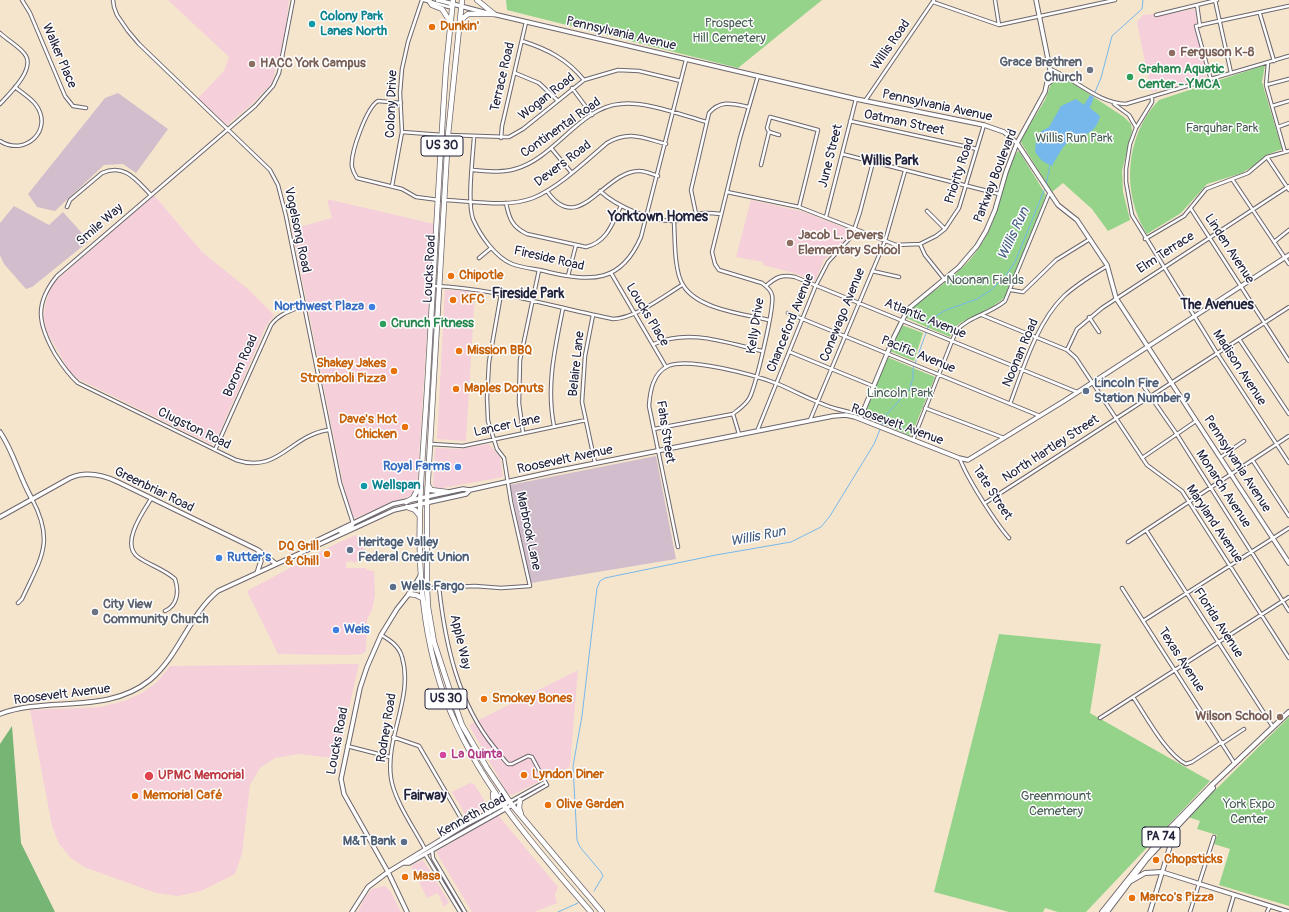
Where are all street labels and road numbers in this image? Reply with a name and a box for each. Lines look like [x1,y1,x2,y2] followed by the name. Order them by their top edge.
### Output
[565,14,677,54] street label: Pennsylvania Avenue
[868,17,914,73] street label: Willis Road
[38,21,80,91] street label: Walker Place
[487,41,519,113] street label: Terrace Road
[383,70,401,138] street label: Colony Drive
[516,70,578,124] street label: Wogan Road
[880,87,994,125] street label: Pennsylvania Avenue
[518,95,604,161] street label: Continental Road
[862,107,946,139] street label: Oatman Street
[816,123,846,189] street label: June Street
[971,127,1021,225] street label: Parkway Boulevard
[421,136,463,156] road number: US 30
[942,136,978,206] street label: Priority Road
[532,138,594,190] street label: Devers Road
[280,186,314,274] street label: Vogelsong Road
[74,201,126,249] street label: Smile Way
[1201,211,1257,287] street label: Linden Avenue
[1134,229,1198,277] street label: Elm Terrace
[420,234,440,304] street label: Loucks Road
[512,243,586,275] street label: Fireside Road
[817,266,869,364] street label: Conewago Avenue
[764,271,818,375] street label: Chanceford Avenue
[622,281,672,349] street label: Loucks Place
[882,296,968,342] street label: Atlantic Avenue
[744,297,768,355] street label: Kelly Drive
[1000,316,1042,390] street label: Noonan Road
[1209,327,1269,409] street label: Madison Avenue
[566,331,588,397] street label: Belaire Lane
[220,332,262,400] street label: Borom Road
[879,333,957,377] street label: Pacific Avenue
[652,400,678,464] street label: Fahs Street
[849,401,945,449] street label: Roosevelt Avenue
[155,405,233,453] street label: Clugston Road
[472,411,542,441] street label: Lancer Lane
[1000,412,1102,486] street label: North Hartley Street
[1200,413,1274,515] street label: Pennsylvania Avenue
[516,442,614,478] street label: Roosevelt Avenue
[1192,447,1254,531] street label: Monarch Avenue
[969,463,1015,523] street label: Tate Street
[112,464,196,516] street label: Greenbriar Road
[1182,482,1246,566] street label: Maryland Avenue
[512,490,544,572] street label: Marbrook Lane
[1190,585,1246,661] street label: Florida Avenue
[446,613,474,671] street label: Apple Way
[1154,625,1208,695] street label: Texas Avenue
[13,681,111,709] street label: Roosevelt Avenue
[425,689,467,709] road number: US 30
[374,692,400,764] street label: Rodney Road
[324,706,352,776] street label: Loucks Road
[435,791,509,841] street label: Kenneth Road
[1142,827,1180,847] road number: PA 74

